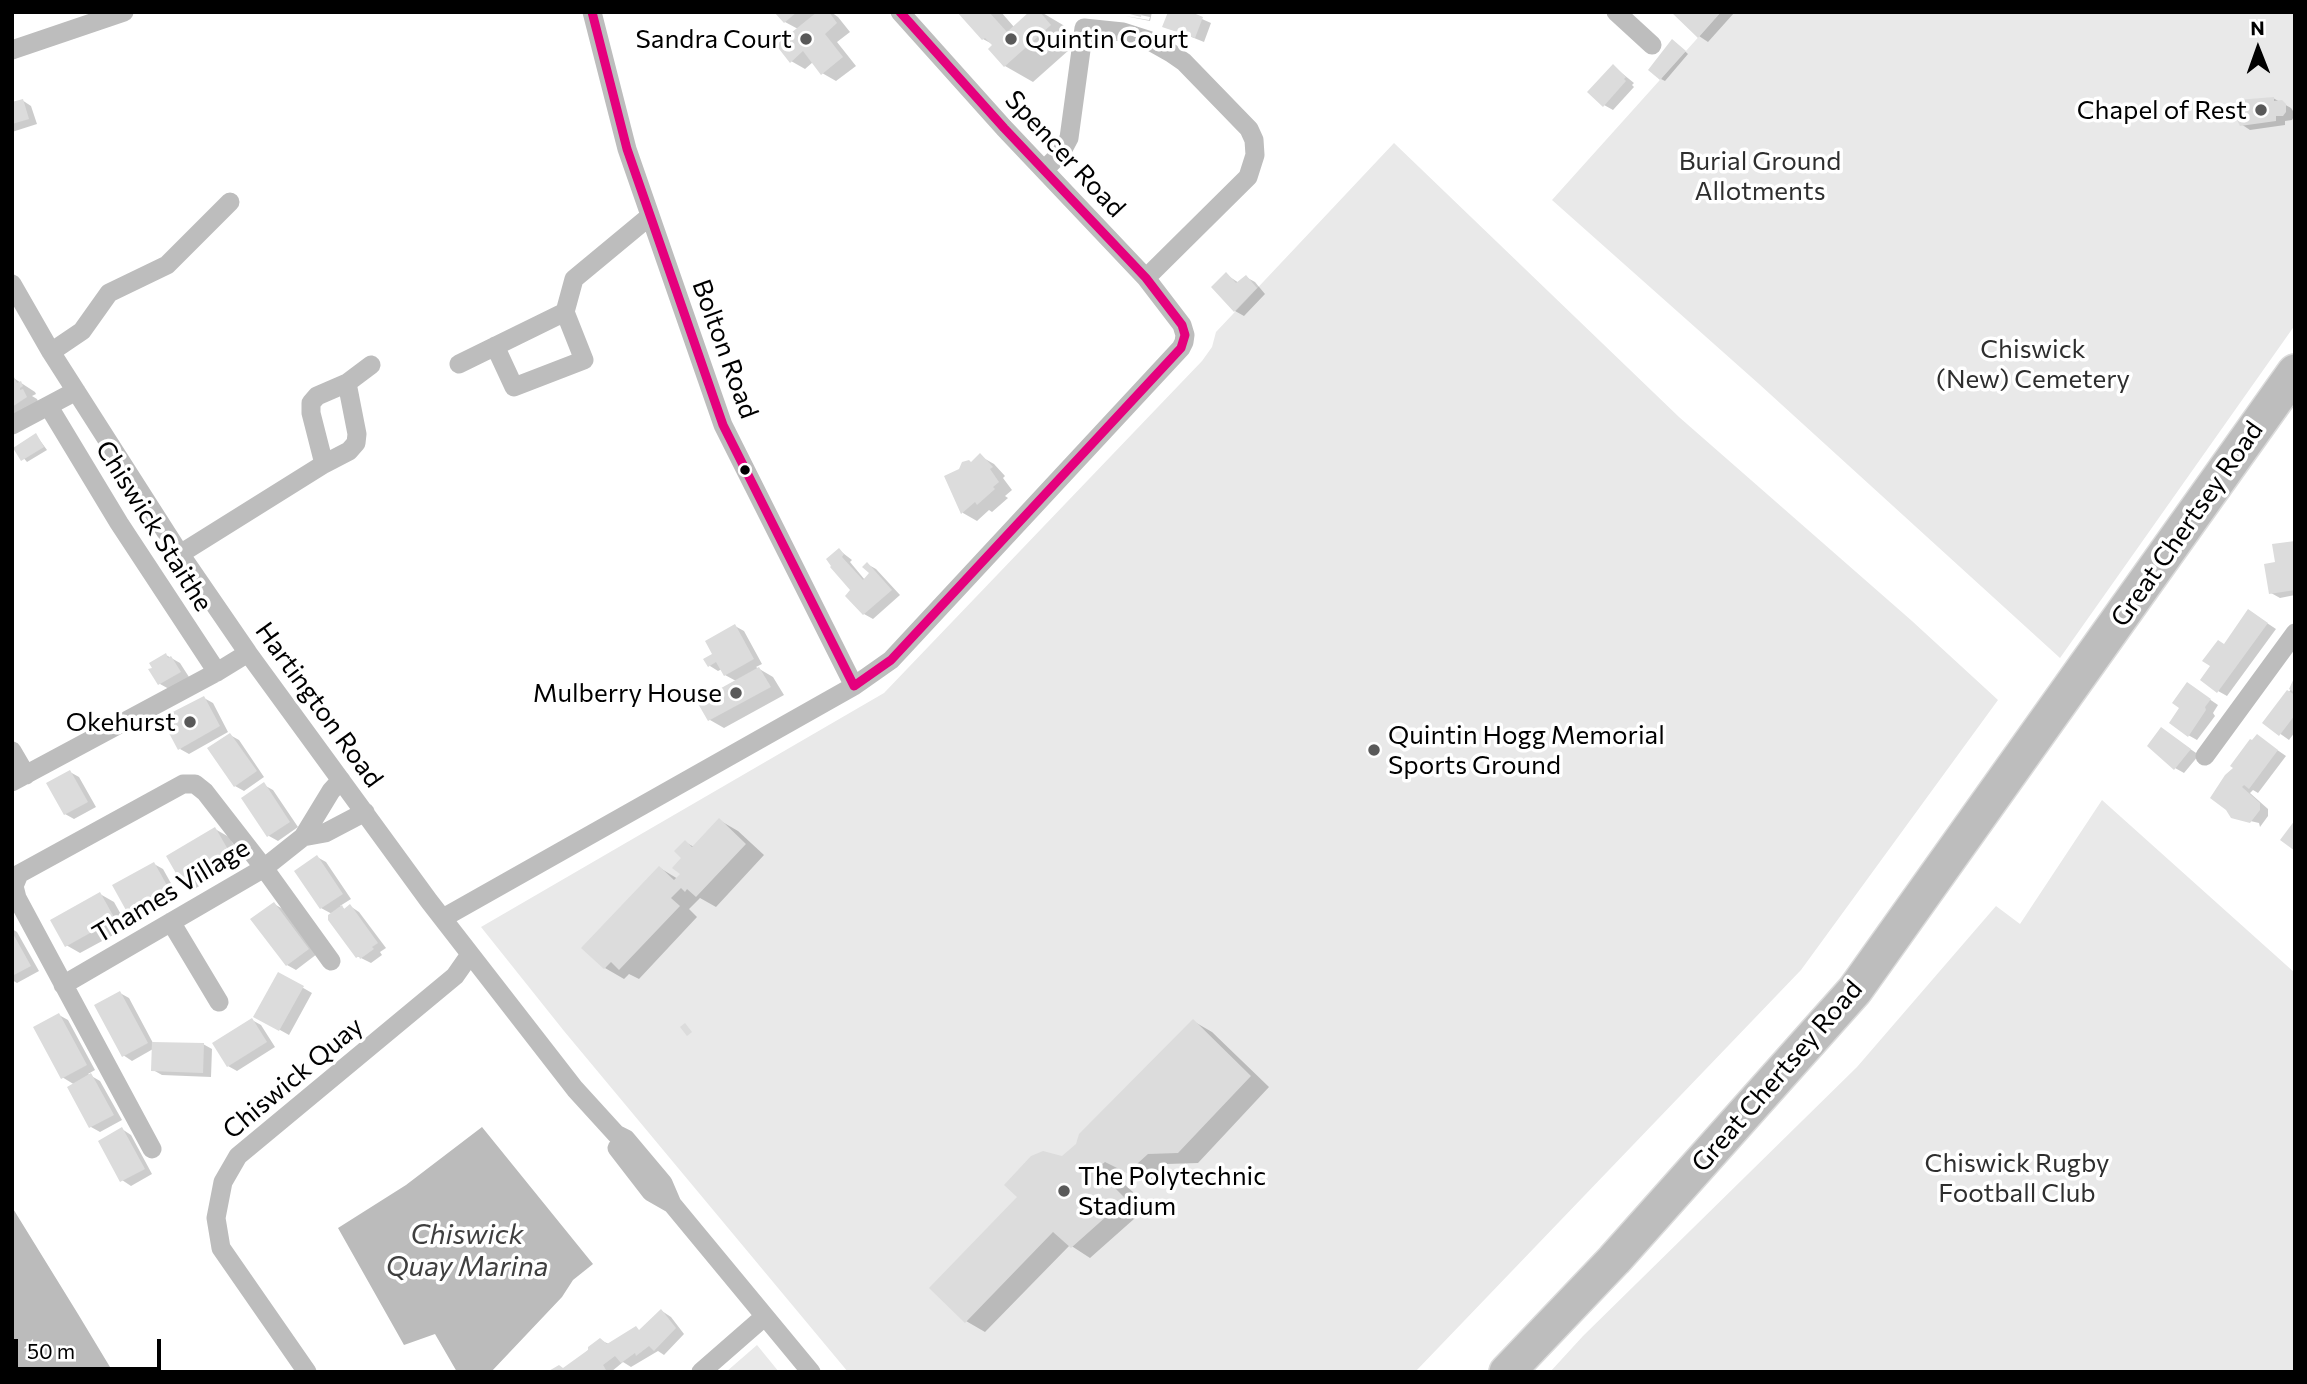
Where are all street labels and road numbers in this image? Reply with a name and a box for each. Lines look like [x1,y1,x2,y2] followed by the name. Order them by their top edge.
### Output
[998,84,1132,224] street label: Spencer Road
[685,275,765,423] street label: Bolton Road
[2104,415,2270,633] street label: Great Chertsey Road
[89,435,219,617] street label: Chiswick Staithe
[249,616,389,794] street label: Hartington Road
[87,832,255,950] street label: Thames Village
[1685,974,1869,1178] street label: Great Chertsey Road
[217,1010,369,1146] street label: Chiswick Quay

